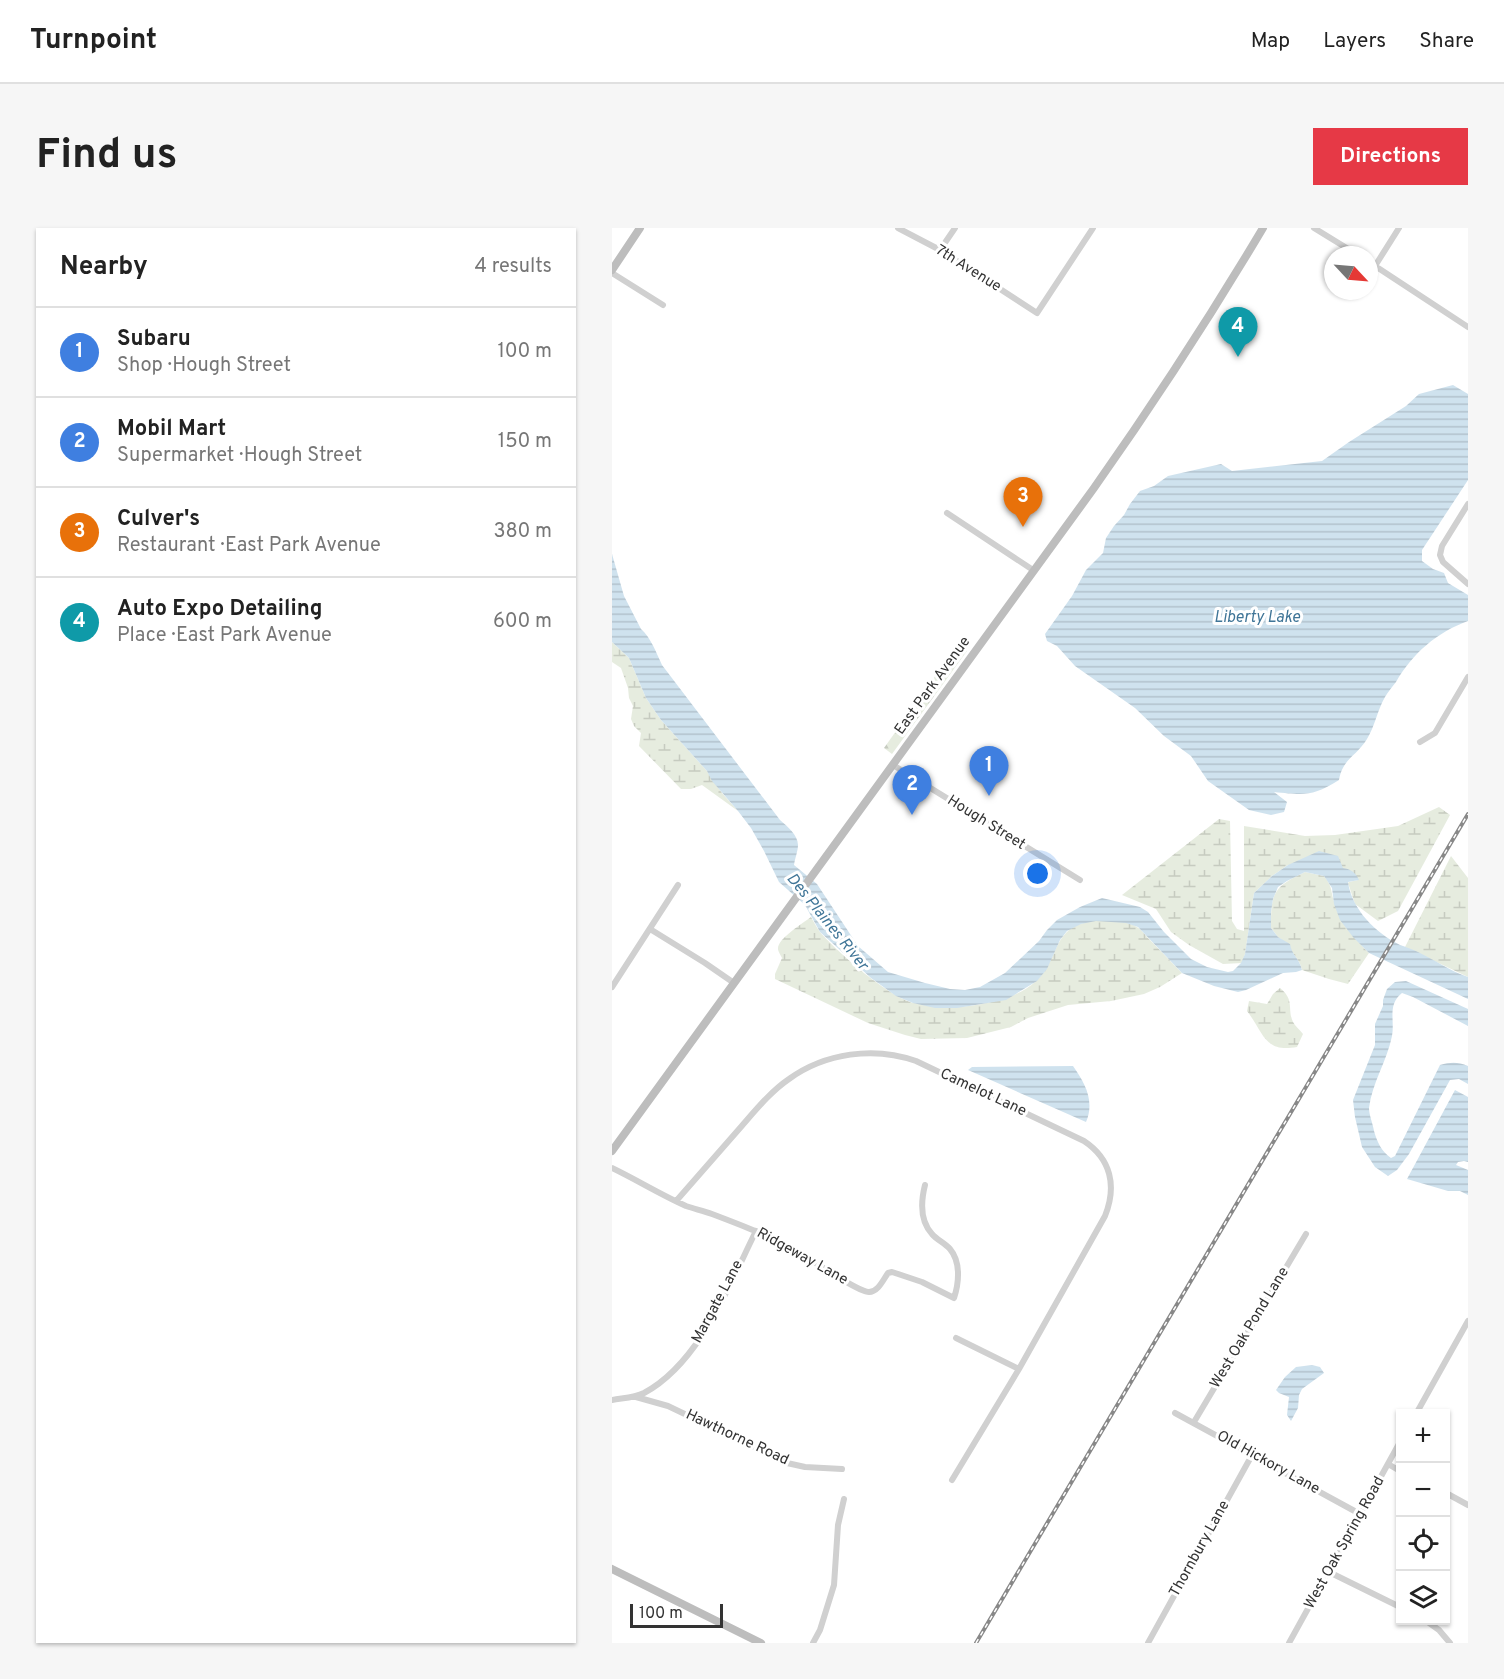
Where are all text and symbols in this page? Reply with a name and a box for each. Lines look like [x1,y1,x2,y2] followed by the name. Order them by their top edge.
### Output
[30,23,157,59] text: Turnpoint
[1251,28,1290,55] text: Map
[1323,28,1386,55] text: Layers
[1419,28,1474,55] text: Share
[1313,128,1468,185] button: Directions
[36,130,177,183] text: Find us
[931,241,1005,297] street label: 7th Avenue
[1324,246,1378,300] north arrow
[60,251,148,284] text: Nearby
[475,254,552,280] text: 4 results
[1218,308,1258,357] pin: 4
[117,326,191,353] text: Subaru
[76,339,84,365] text: 1
[497,339,552,365] text: 100 m
[117,353,291,379] text: Shop · Hough Street
[117,416,226,443] text: Mobil Mart
[73,429,86,455] text: 2
[498,429,552,455] text: 150 m
[117,443,362,469] text: Supermarket · Hough Street
[1004,478,1042,527] pin: 3
[117,506,200,533] text: Culver's
[74,519,86,545] text: 3
[493,519,552,545] text: 380 m
[117,533,381,559] text: Restaurant · East Park Avenue
[117,596,323,623] text: Auto Expo Detailing
[1214,608,1301,628] water label: Liberty Lake
[73,609,86,635] text: 4
[493,609,552,635] text: 600 m
[117,623,332,649] text: Place · East Park Avenue
[891,633,975,739] street label: East Park Avenue
[970,746,1009,796] pin: 1
[892,766,932,815] pin: 2
[943,791,1029,855] street label: Hough Street
[1023,859,1052,888] your location
[782,869,874,976] water label: Des Plaines River
[937,1065,1029,1121] street label: Camelot Lane
[753,1224,851,1290] street label: Ridgeway Lane
[688,1257,748,1347] street label: Margate Lane
[1206,1264,1294,1392] street label: West Oak Pond Lane
[682,1406,792,1470] street label: Hawthorne Road
[1396,1409,1450,1625] map controls
[1396,1409,1450,1463] button: +
[1213,1427,1323,1499] street label: Old Hickory Lane
[1396,1463,1450,1517] button: −
[1301,1473,1389,1613] street label: West Oak Spring Road
[1166,1497,1234,1601] street label: Thornbury Lane
[1396,1517,1450,1571] button: locate
[1396,1571,1450,1625] button: layers
[630,1601,723,1628] scale bar
[639,1604,683,1624] text: 100 m

